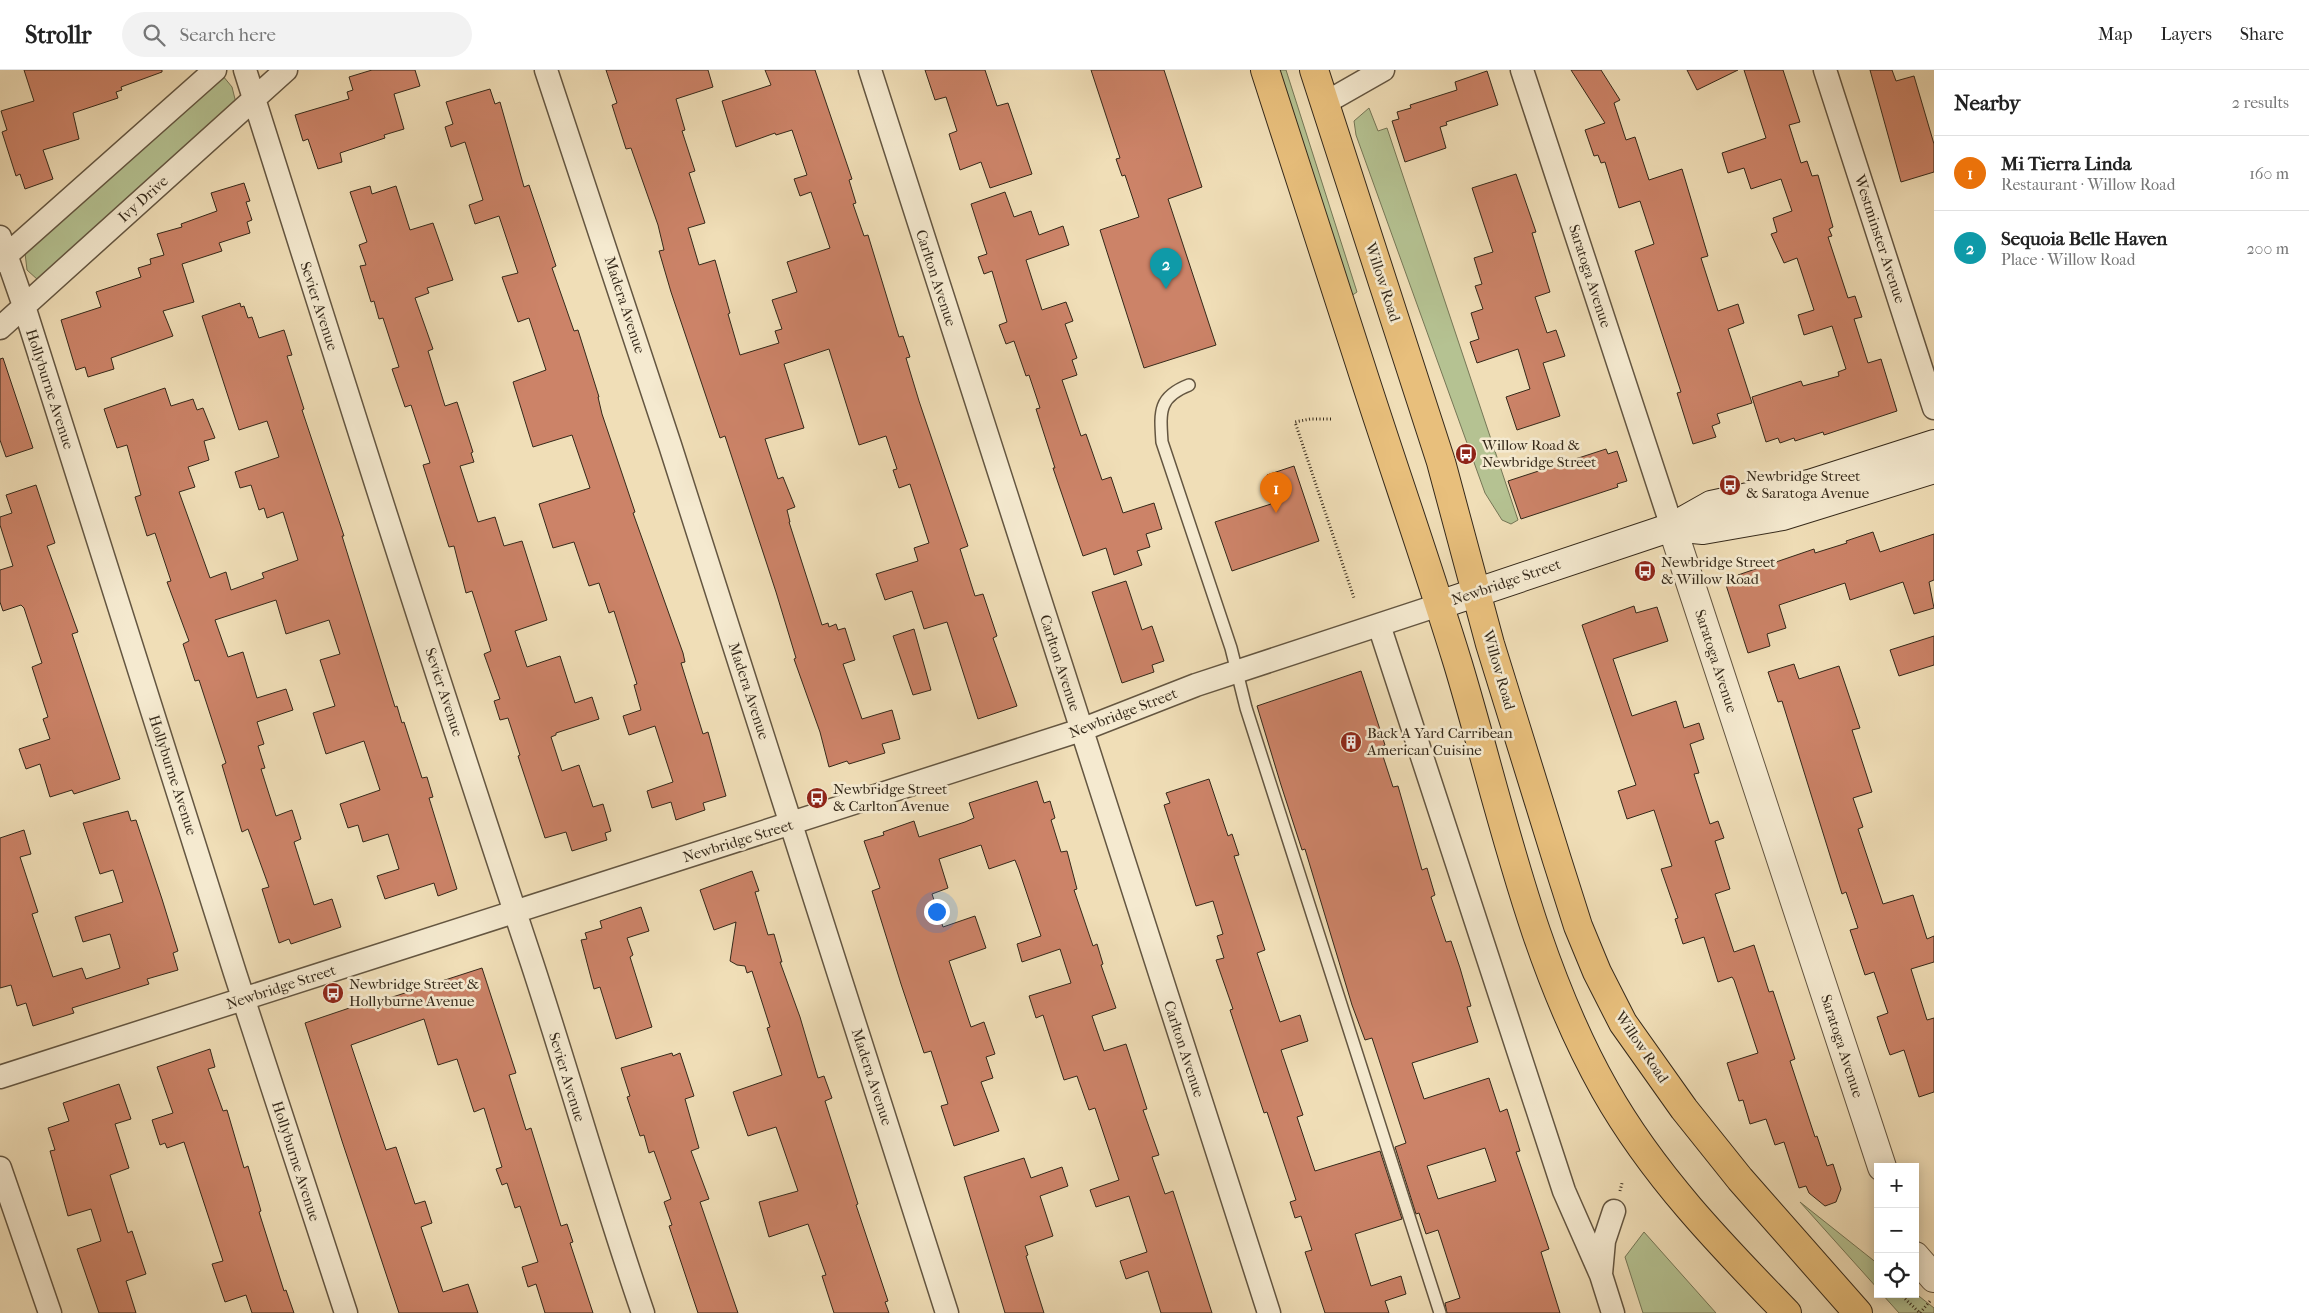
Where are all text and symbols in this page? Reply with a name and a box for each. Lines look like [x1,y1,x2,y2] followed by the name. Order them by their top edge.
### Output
[122,12,472,57] search box
[25,21,92,49] text: Strollr
[140,21,168,49] icon: search
[180,24,276,46] text: Search here
[2098,24,2132,45] text: Map
[2160,24,2212,45] text: Layers
[2240,24,2284,45] text: Share
[1954,91,2020,115] text: Nearby
[2232,93,2289,112] text: 2 results
[2001,153,2132,175] text: Mi Tierra Linda
[1967,164,1973,183] text: 1
[2249,164,2289,183] text: 160 m
[114,172,172,226] street label: Ivy Drive
[1850,172,1909,306] street label: Westminster Avenue
[2001,175,2175,194] text: Restaurant · Willow Road
[1565,222,1615,330] street label: Saratoga Avenue
[912,227,960,329] street label: Carlton Avenue
[2001,228,2167,250] text: Sequoia Belle Haven
[1361,239,1405,325] street label: Willow Road
[1966,239,1974,258] text: 2
[2246,239,2289,258] text: 200 m
[1150,248,1182,289] pin: 2
[2001,250,2135,269] text: Place · Willow Road
[601,254,649,356] street label: Madera Avenue
[296,259,342,353] street label: Sevier Avenue
[22,327,78,452] street label: Hollyburne Avenue
[1481,436,1597,471] place label: Willow Road & Newbridge Street
[1454,442,1478,466] bus stop icon: Willow Road & Newbridge Street
[1746,467,1870,502] place label: Newbridge Street & Saratoga Avenue
[1260,472,1292,513] pin: 1
[1718,473,1742,497] bus stop icon: Newbridge Street & Saratoga Avenue
[1661,553,1776,588] place label: Newbridge Street & Willow Road
[1449,555,1564,609] street label: Newbridge Street
[1633,559,1657,583] bus stop icon: Newbridge Street & Willow Road
[1691,607,1741,715] street label: Saratoga Avenue
[1036,612,1084,714] street label: Carlton Avenue
[1479,627,1519,713] street label: Willow Road
[725,640,773,742] street label: Madera Avenue
[421,645,467,739] street label: Sevier Avenue
[1066,684,1180,742] street label: Newbridge Street
[145,713,201,838] street label: Hollyburne Avenue
[1366,724,1513,759] place label: Back A Yard Carribean American Cuisine
[1339,730,1363,754] building icon: Back A Yard Carribean American Cuisine
[833,780,950,815] place label: Newbridge Street & Carlton Avenue
[805,786,829,810] bus stop icon: Newbridge Street & Carlton Avenue
[681,815,796,866] street label: Newbridge Street
[924,899,950,925] your location
[224,961,339,1013] street label: Newbridge Street
[349,975,479,1010] place label: Newbridge Street & Hollyburne Avenue
[321,981,345,1005] bus stop icon: Newbridge Street & Hollyburne Avenue
[1817,992,1867,1100] street label: Saratoga Avenue
[1160,998,1208,1100] street label: Carlton Avenue
[1611,1007,1673,1087] street label: Willow Road
[848,1026,896,1128] street label: Madera Avenue
[545,1030,589,1124] street label: Sevier Avenue
[268,1099,324,1224] street label: Hollyburne Avenue
[1874,1163,1919,1298] map controls
[1874,1163,1919,1208] button: +
[1874,1208,1919,1253] button: −
[1874,1253,1919,1298] button: locate

